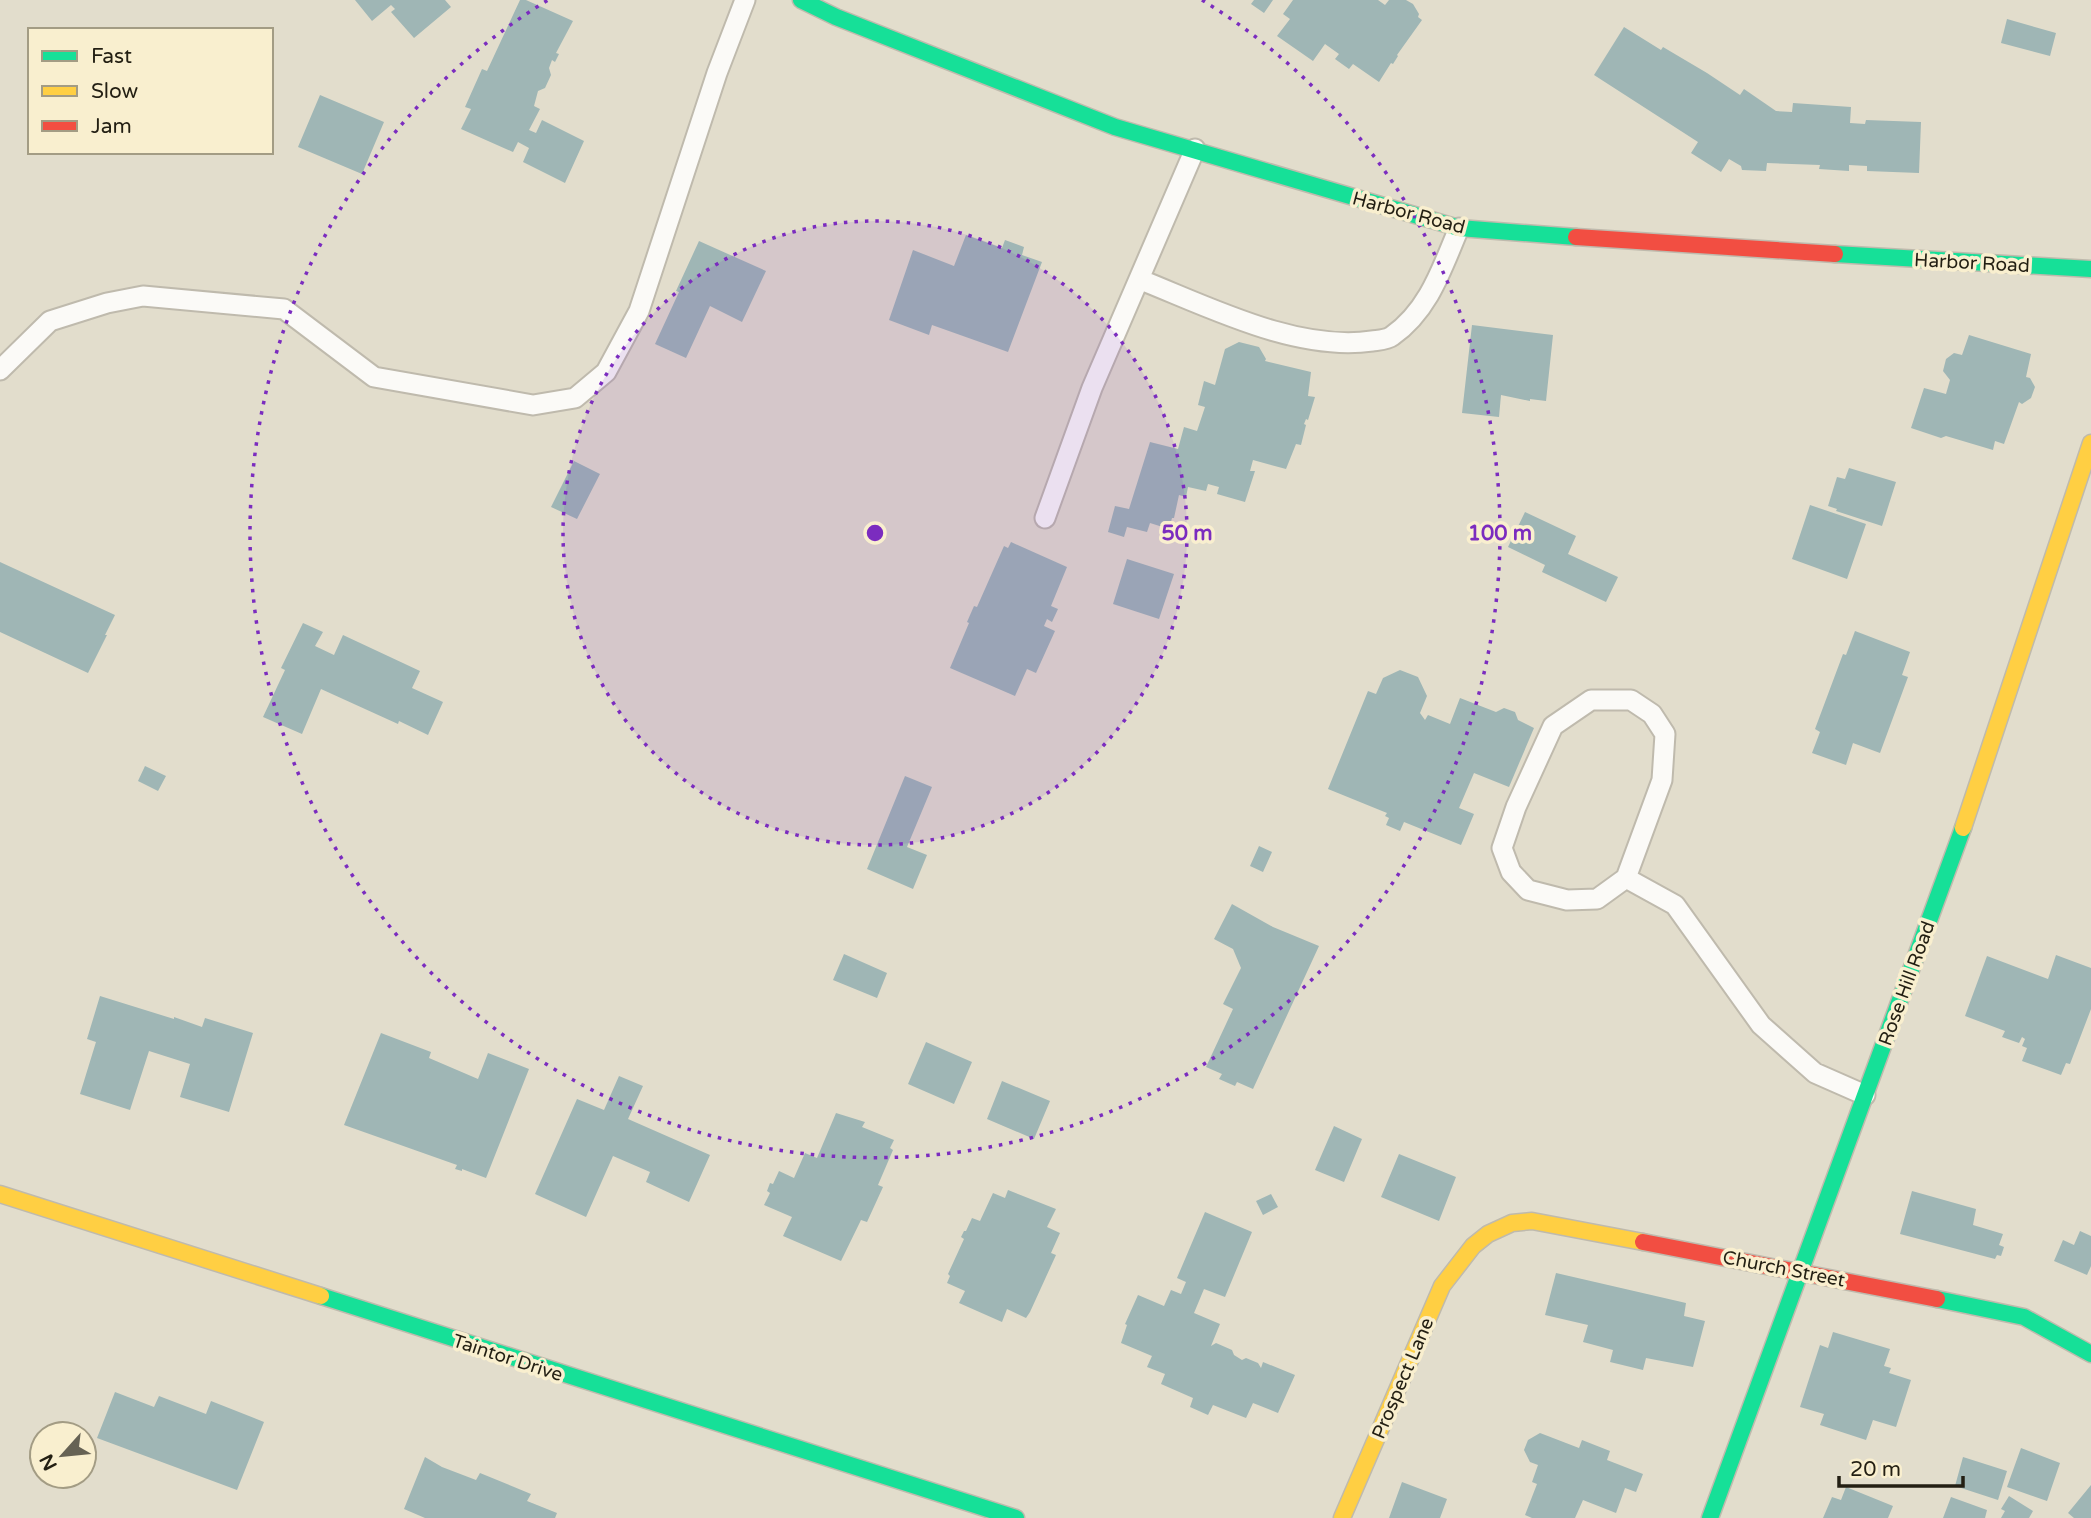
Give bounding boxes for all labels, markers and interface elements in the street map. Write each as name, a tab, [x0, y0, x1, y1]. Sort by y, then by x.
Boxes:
legend	[28, 28, 273, 154]
text: Fast	[91, 44, 132, 69]
text: Slow	[91, 79, 139, 104]
text: Jam	[91, 114, 132, 139]
street label: Harbor Road	[1350, 187, 1468, 239]
street label: Harbor Road	[1914, 249, 2030, 277]
centre of rings	[863, 521, 887, 545]
text: 50 m	[1161, 521, 1213, 546]
text: 100 m	[1468, 521, 1532, 546]
street label: Rose Hill Road	[1874, 918, 1940, 1049]
street label: Church Street	[1721, 1246, 1847, 1292]
street label: Prospect Lane	[1368, 1315, 1438, 1442]
street label: Taintor Drive	[450, 1330, 566, 1386]
north arrow	[28, 1420, 98, 1490]
scale bar	[1839, 1444, 1963, 1488]
text: N	[35, 1450, 62, 1474]
text: 20 m	[1850, 1457, 1901, 1482]

